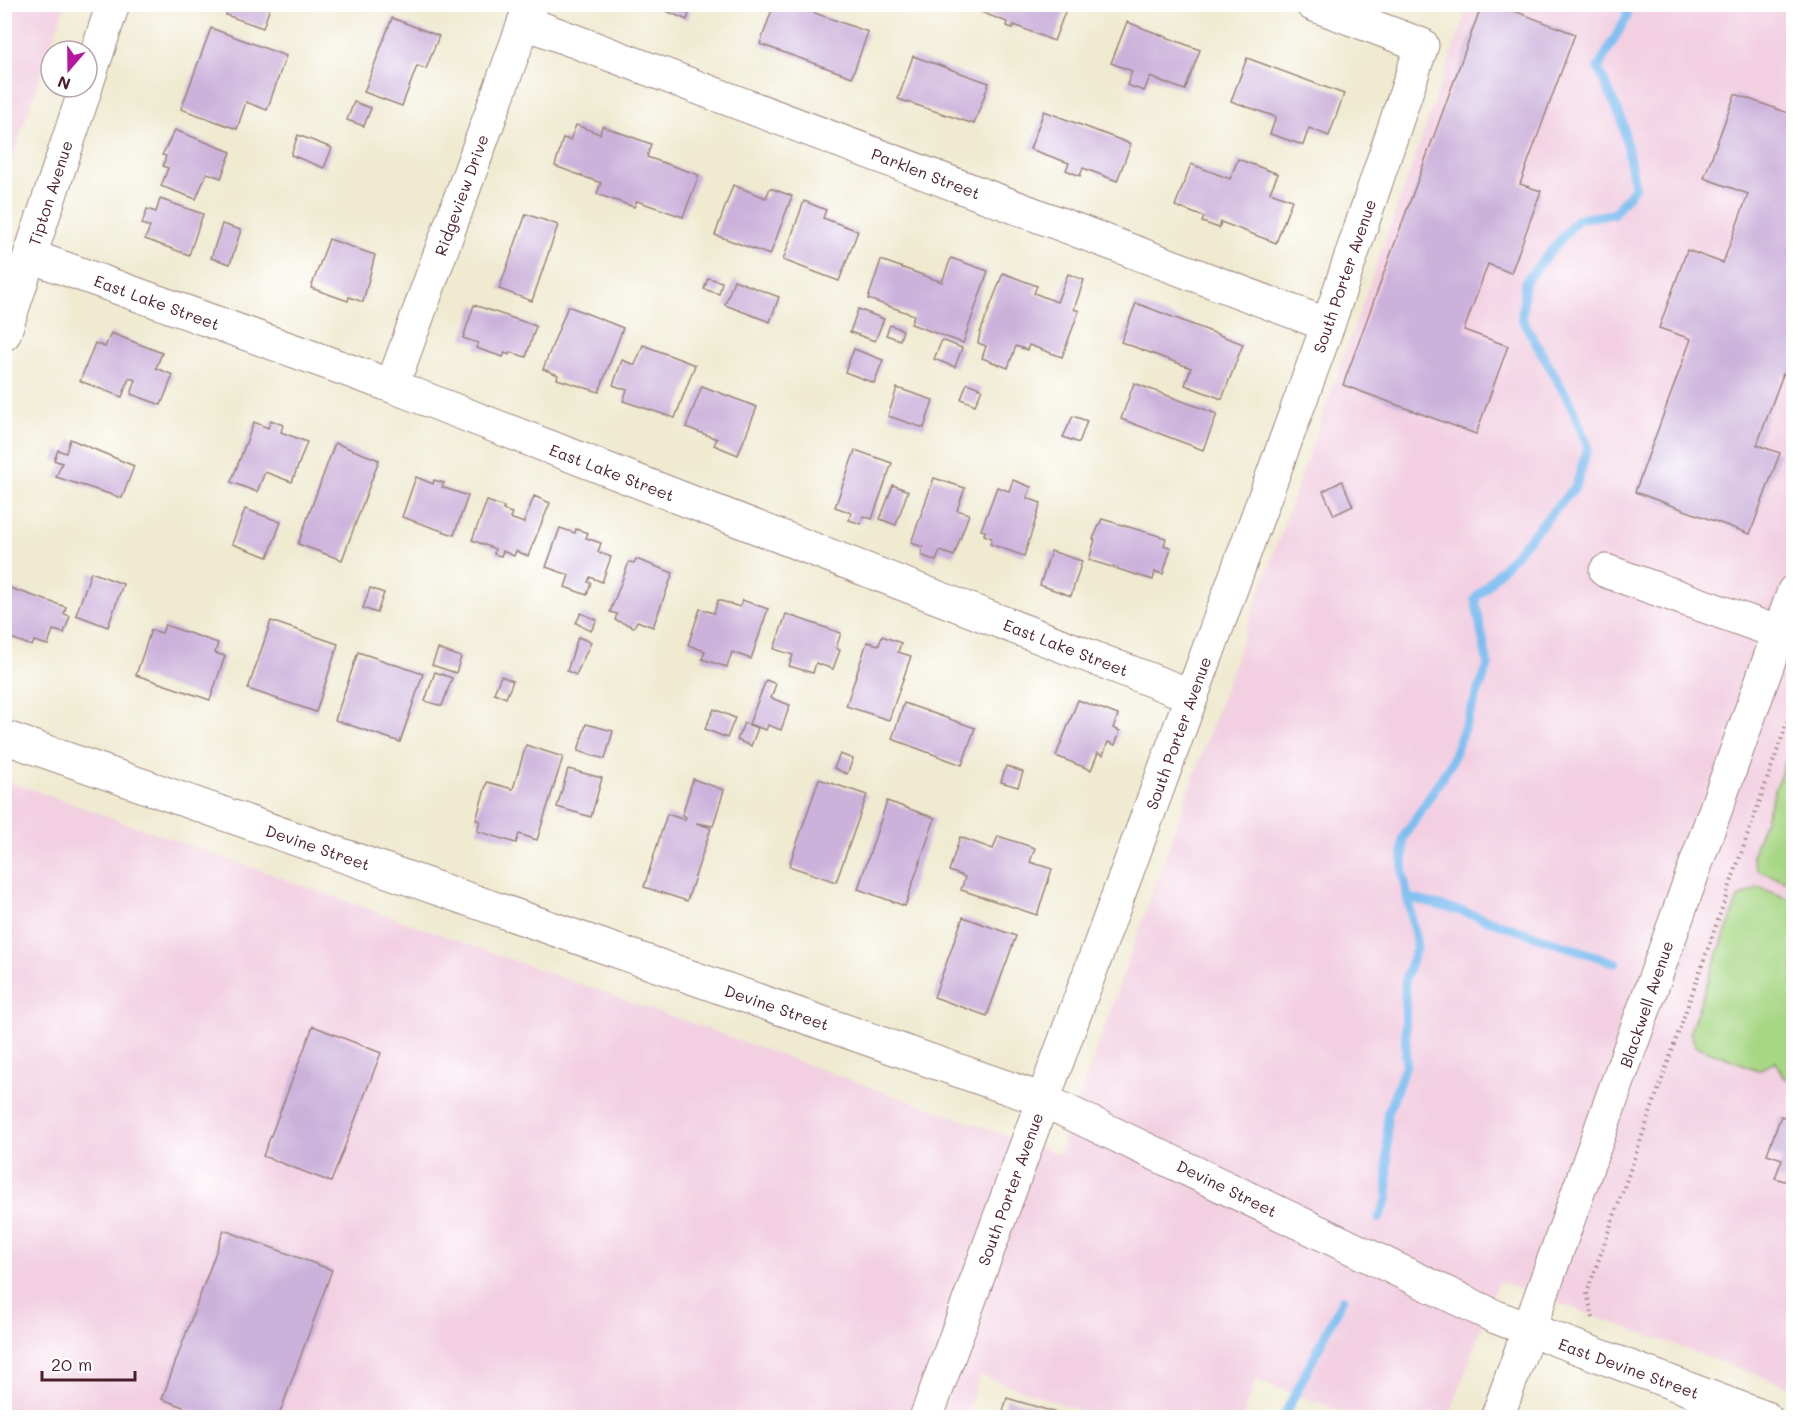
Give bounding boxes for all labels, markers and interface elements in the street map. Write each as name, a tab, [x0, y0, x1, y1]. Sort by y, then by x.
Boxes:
north arrow	[39, 39, 99, 99]
text: N	[54, 72, 73, 96]
street label: Ridgeview Drive	[429, 131, 493, 259]
street label: Tipton Avenue	[23, 138, 77, 248]
street label: Parklen Street	[869, 143, 983, 203]
street label: South Porter Avenue	[1308, 196, 1380, 356]
street label: East Lake Street	[91, 270, 223, 334]
street label: East Lake Street	[547, 439, 677, 505]
street label: East Lake Street	[1001, 614, 1131, 680]
street label: South Porter Avenue	[1141, 654, 1215, 812]
street label: Devine Street	[263, 819, 373, 875]
street label: Blackwell Avenue	[1614, 938, 1678, 1070]
street label: Devine Street	[722, 979, 832, 1035]
street label: South Porter Avenue	[973, 1110, 1047, 1268]
street label: Devine Street	[1173, 1155, 1281, 1221]
street label: East Devine Street	[1556, 1333, 1702, 1403]
scale bar	[42, 1344, 135, 1382]
text: 20 m	[51, 1352, 92, 1376]

